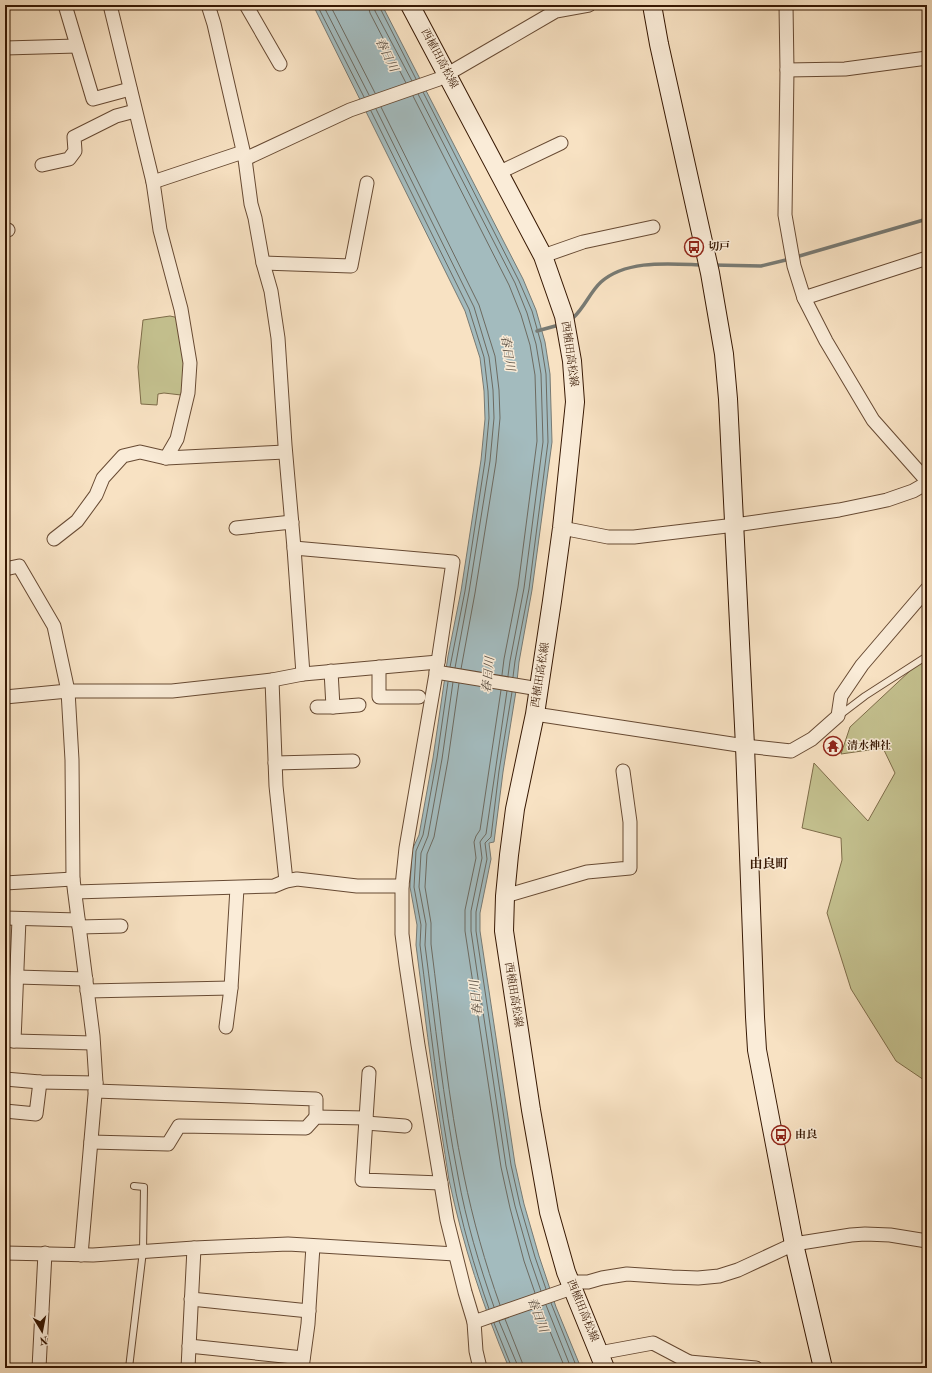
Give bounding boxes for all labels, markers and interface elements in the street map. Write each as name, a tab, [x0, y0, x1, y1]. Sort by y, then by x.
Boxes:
street label: 西植田高松線	[419, 26, 461, 91]
water label: 春日川	[373, 35, 402, 76]
bus stop icon: 切戸	[683, 236, 705, 258]
place label: 切戸	[708, 240, 730, 253]
street label: 西植田高松線	[559, 320, 581, 387]
water label: 春日川	[498, 334, 518, 374]
street label: 西植田高松線	[528, 641, 552, 708]
water label: 春日川	[479, 654, 497, 694]
temple icon: 清水神社	[822, 735, 844, 757]
place label: 清水神社	[847, 739, 891, 752]
district label: 由良町	[749, 856, 789, 871]
street label: 西植田高松線	[502, 961, 526, 1028]
water label: 春日川	[467, 977, 485, 1017]
bus stop icon: 由良	[770, 1124, 792, 1146]
place label: 由良	[795, 1128, 818, 1141]
street label: 西植田高松線	[565, 1278, 601, 1344]
water label: 春日川	[525, 1295, 552, 1336]
north arrow	[22, 1311, 62, 1351]
text: N	[38, 1333, 49, 1346]

